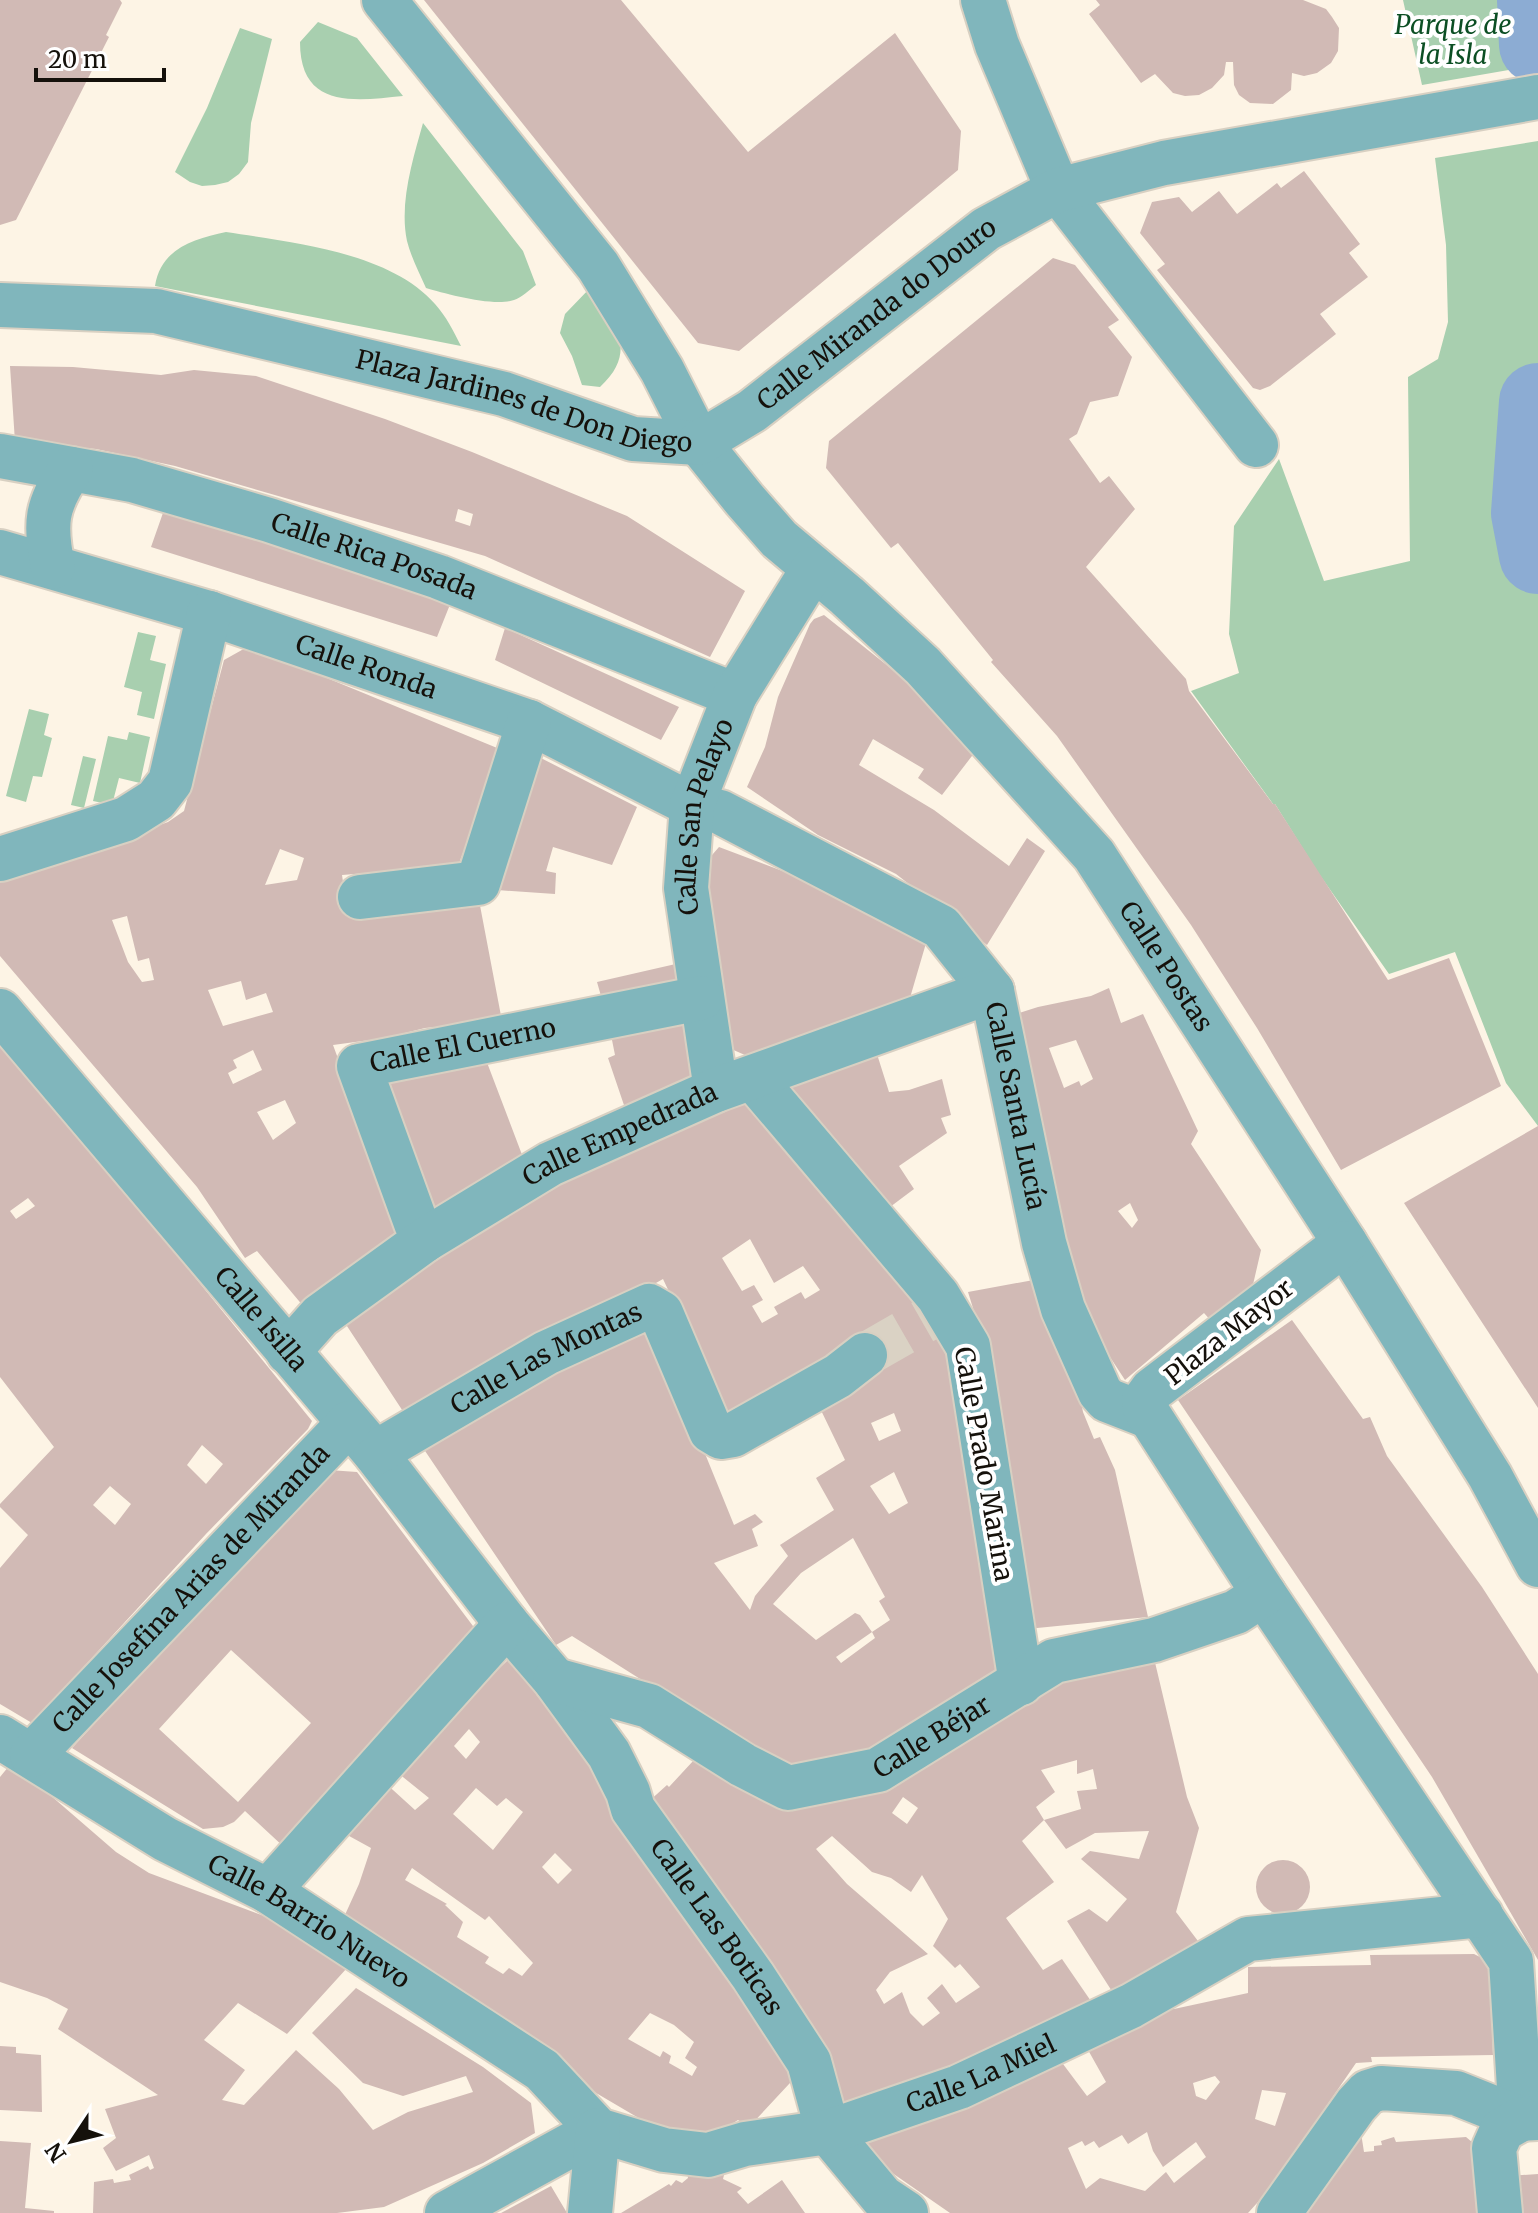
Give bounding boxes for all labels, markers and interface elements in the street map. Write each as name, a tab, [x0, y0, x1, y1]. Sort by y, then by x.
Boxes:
park label: Parque de la Isla	[1395, 8, 1511, 71]
scale bar	[36, 32, 164, 82]
text: 20 m	[48, 44, 107, 75]
street label: Calle Miranda do Douro	[750, 210, 1001, 417]
street label: Plaza Jardines de Don Diego	[353, 342, 693, 459]
street label: Calle Rica Posada	[267, 505, 482, 607]
street label: Calle Ronda	[292, 627, 442, 706]
street label: Calle San Pelayo	[669, 714, 740, 917]
street label: Calle Postas	[1112, 895, 1221, 1037]
street label: Calle Santa Lucía	[979, 999, 1054, 1213]
street label: Calle El Cuerno	[367, 1010, 558, 1079]
street label: Calle Empedrada	[516, 1075, 722, 1193]
street label: Calle Isilla	[208, 1259, 316, 1378]
street label: Plaza Mayor	[1158, 1271, 1300, 1392]
street label: Calle Las Montas	[444, 1294, 647, 1421]
street label: Calle Prado Marina	[948, 1344, 1021, 1584]
street label: Calle Josefina Arias de Miranda	[45, 1437, 336, 1740]
street label: Calle Béjar	[867, 1687, 997, 1785]
street label: Calle Las Boticas	[644, 1832, 791, 2021]
street label: Calle Barrio Nuevo	[203, 1846, 417, 1995]
street label: Calle La Miel	[902, 2027, 1061, 2120]
north arrow	[32, 2101, 112, 2181]
text: N	[39, 2137, 72, 2168]

